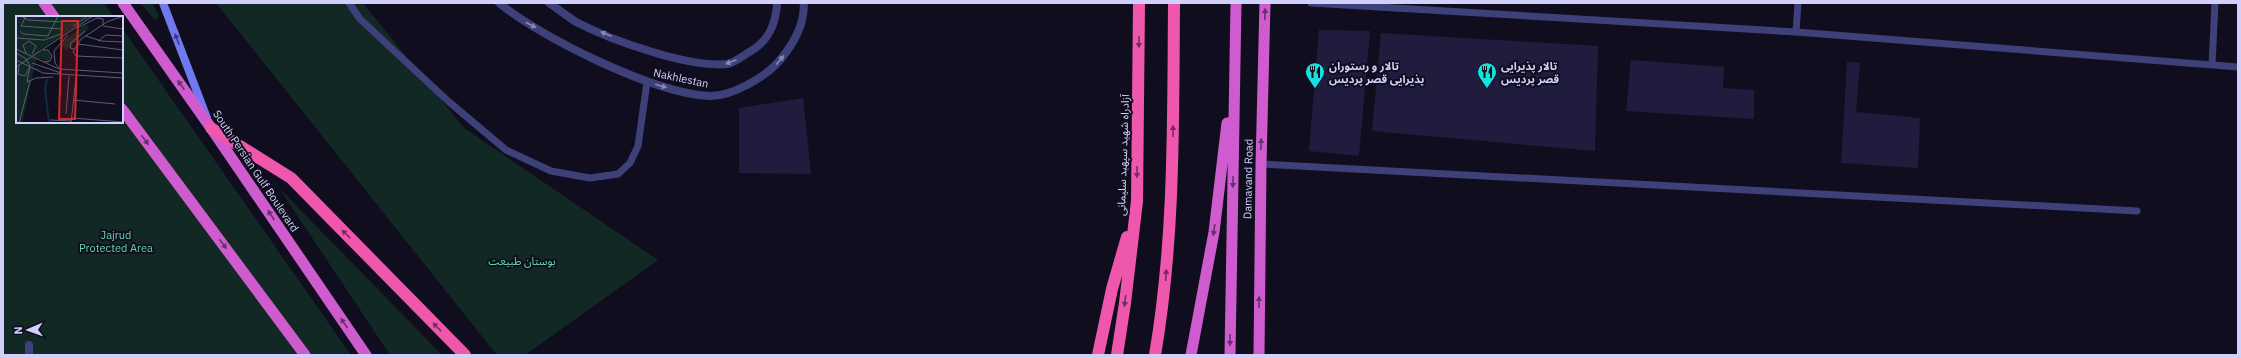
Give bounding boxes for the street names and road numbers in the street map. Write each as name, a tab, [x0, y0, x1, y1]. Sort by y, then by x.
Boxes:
street label: Nakhlestan	[652, 65, 710, 91]
street label: آزادراه شهید سپهبد سلیمانی	[1114, 93, 1133, 216]
street label: South Persian Gulf Boulevard	[210, 107, 302, 235]
street label: Damavand Road	[1240, 139, 1256, 219]

